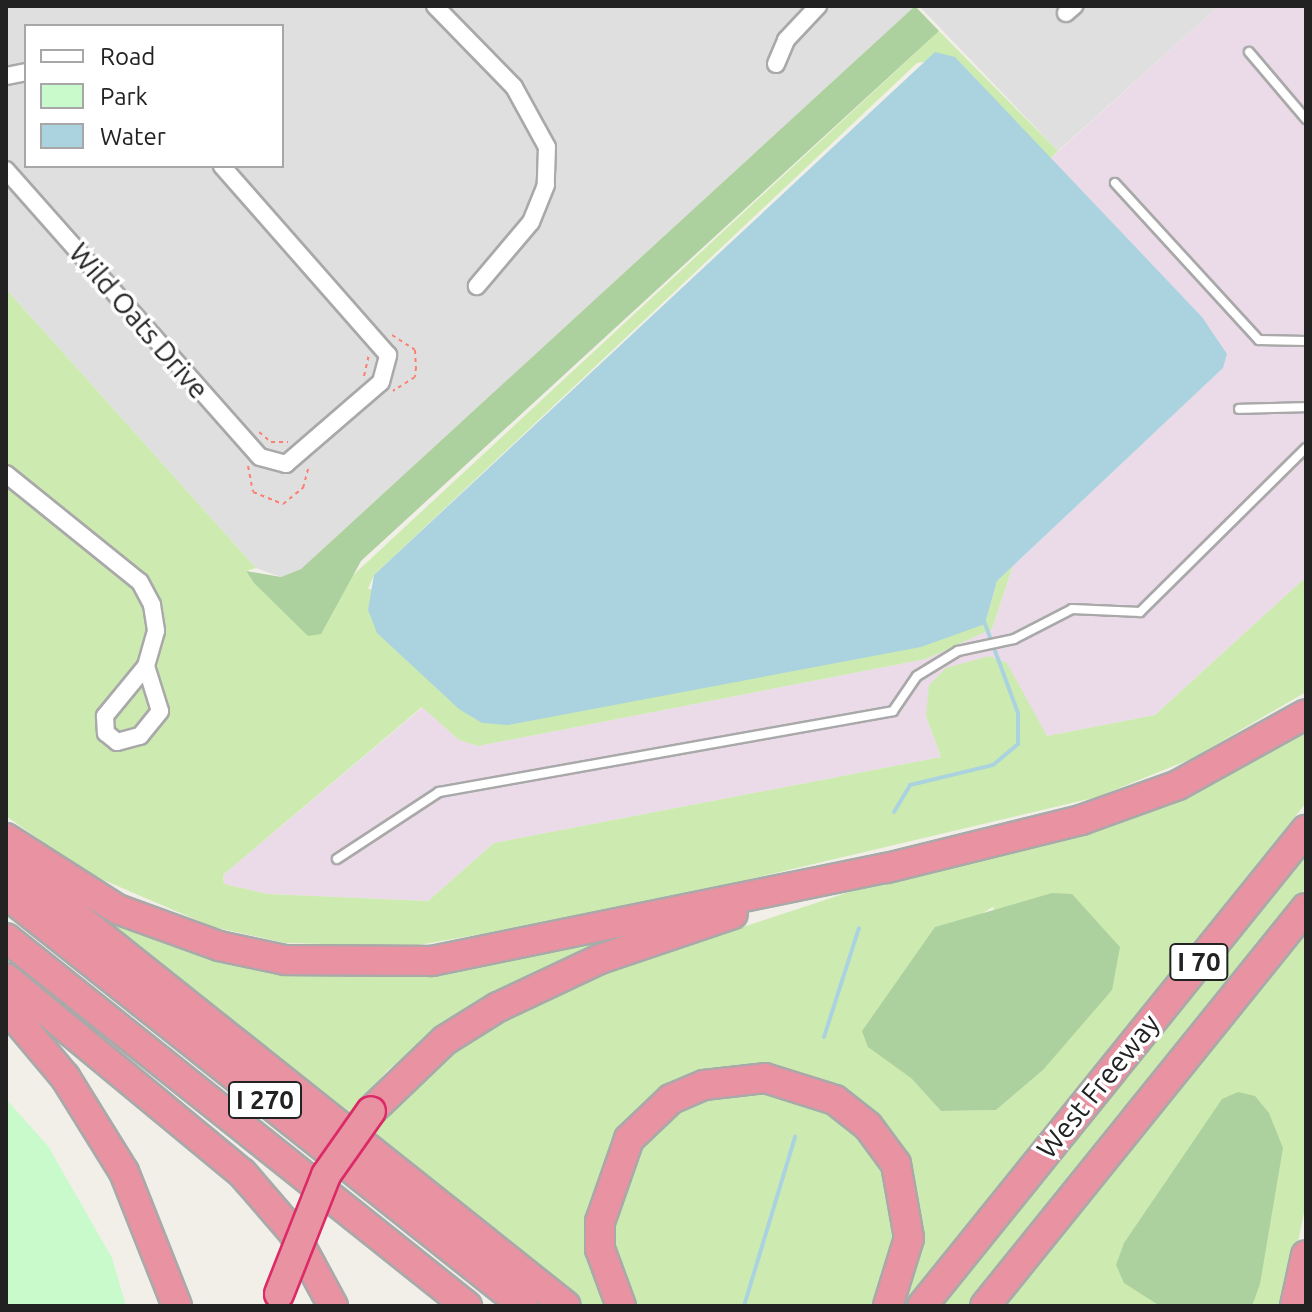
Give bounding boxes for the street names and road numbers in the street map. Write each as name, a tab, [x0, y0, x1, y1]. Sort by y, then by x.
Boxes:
street label: Wild Oats Drive	[62, 236, 216, 406]
road number: I 70	[1169, 940, 1229, 984]
street label: West Freeway	[1030, 1007, 1166, 1165]
road number: I 270	[227, 1078, 303, 1122]

